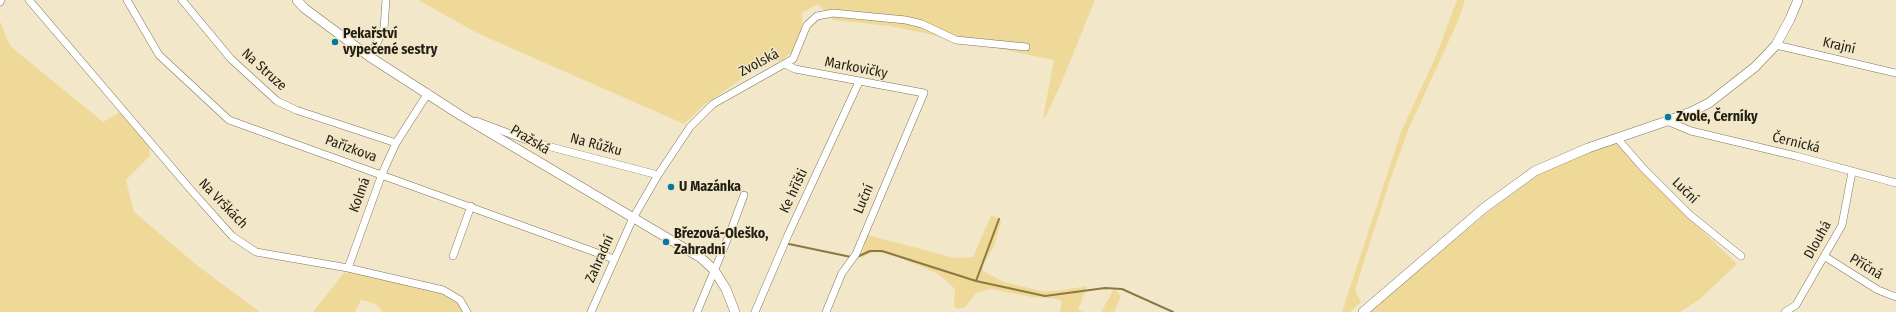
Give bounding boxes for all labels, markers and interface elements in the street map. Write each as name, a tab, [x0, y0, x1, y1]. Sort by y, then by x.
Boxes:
place label: Pekařství vypečené sestry	[343, 26, 437, 58]
street label: Krajní	[1821, 34, 1857, 58]
marker: Pekařství vypečené sestry	[330, 37, 340, 47]
street label: Na Struze	[238, 45, 290, 95]
street label: Zvolská	[736, 46, 782, 80]
street label: Markovičky	[823, 54, 889, 82]
place label: Zvole, Černíky	[1676, 109, 1758, 125]
marker: Zvole, Černíky	[1663, 112, 1673, 122]
street label: Pražská	[507, 122, 553, 158]
street label: Černická	[1770, 129, 1822, 157]
street label: Na Růžku	[568, 130, 624, 160]
street label: Pařízkova	[323, 132, 379, 166]
street label: Ke hřišti	[776, 166, 812, 216]
street label: Luční	[1668, 174, 1702, 208]
street label: Kolmá	[346, 175, 374, 215]
street label: Na Vrškách	[195, 176, 251, 232]
place label: U Mazánka	[679, 179, 741, 195]
marker: U Mazánka	[666, 182, 676, 192]
street label: Luční	[850, 182, 878, 216]
street label: Dlouhá	[1801, 218, 1835, 262]
place label: Březová-Oleško, Zahradní	[674, 226, 768, 258]
street label: Zahradní	[582, 233, 618, 285]
marker: Březová-Oleško, Zahradní	[661, 237, 671, 247]
street label: Příčná	[1846, 251, 1886, 283]

